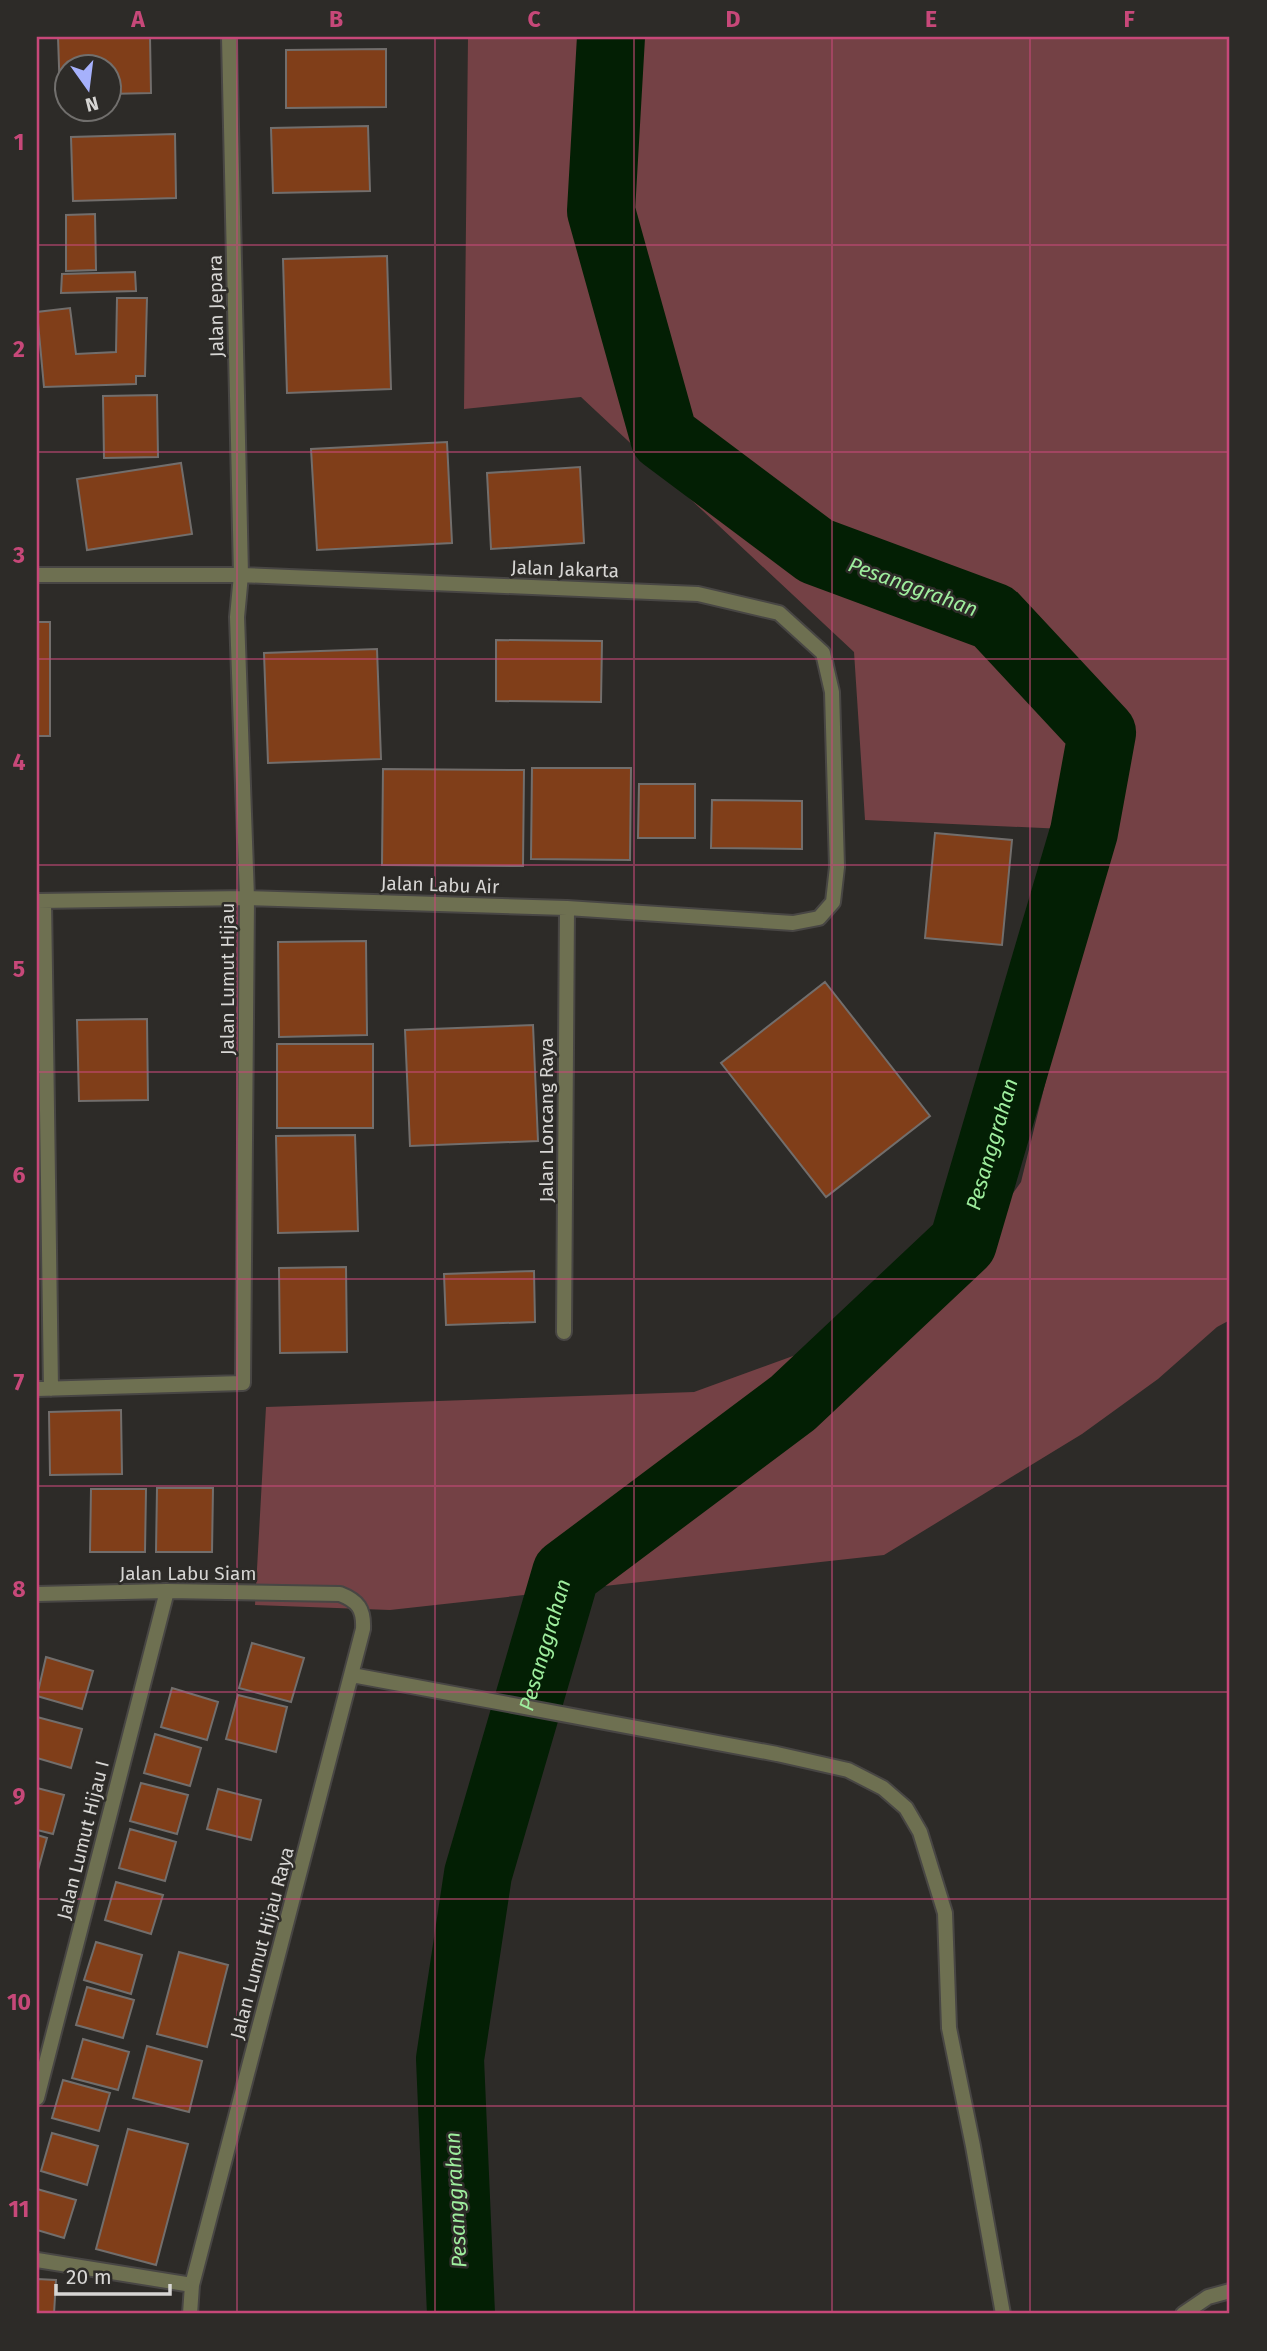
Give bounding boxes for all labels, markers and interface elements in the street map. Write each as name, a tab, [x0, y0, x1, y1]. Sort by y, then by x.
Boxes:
text: A	[130, 5, 145, 33]
text: B	[329, 5, 343, 33]
text: C	[527, 5, 541, 33]
text: D	[726, 5, 741, 33]
text: E	[925, 5, 937, 33]
text: F	[1123, 5, 1135, 33]
north arrow	[52, 52, 122, 122]
text: N	[83, 91, 101, 117]
text: 1	[14, 128, 24, 156]
street label: Jalan Jepara	[204, 255, 228, 357]
text: 2	[13, 335, 25, 363]
text: 3	[12, 541, 25, 569]
water label: Pesanggrahan	[845, 552, 981, 622]
street label: Jalan Jakarta	[511, 556, 619, 582]
text: 4	[13, 748, 26, 776]
street label: Jalan Labu Air	[380, 871, 500, 899]
street label: Jalan Lumut Hijau	[216, 903, 239, 1055]
text: 5	[13, 955, 25, 983]
street label: Jalan Loncang Raya	[535, 1037, 558, 1203]
water label: Pesanggrahan	[960, 1075, 1024, 1213]
text: 6	[13, 1161, 26, 1189]
text: 7	[14, 1368, 25, 1396]
street label: Jalan Labu Siam	[119, 1562, 257, 1585]
text: 8	[12, 1575, 26, 1603]
water label: Pesanggrahan	[513, 1576, 577, 1714]
street label: Jalan Lumut Hijau I	[52, 1758, 114, 1922]
text: 9	[13, 1782, 26, 1810]
street label: Jalan Lumut Hijau Raya	[225, 1844, 299, 2042]
text: 10	[7, 1988, 31, 2016]
water label: Pesanggrahan	[439, 2131, 473, 2269]
text: 11	[9, 2195, 29, 2223]
scale bar	[56, 2253, 170, 2297]
text: 20 m	[66, 2264, 112, 2290]

